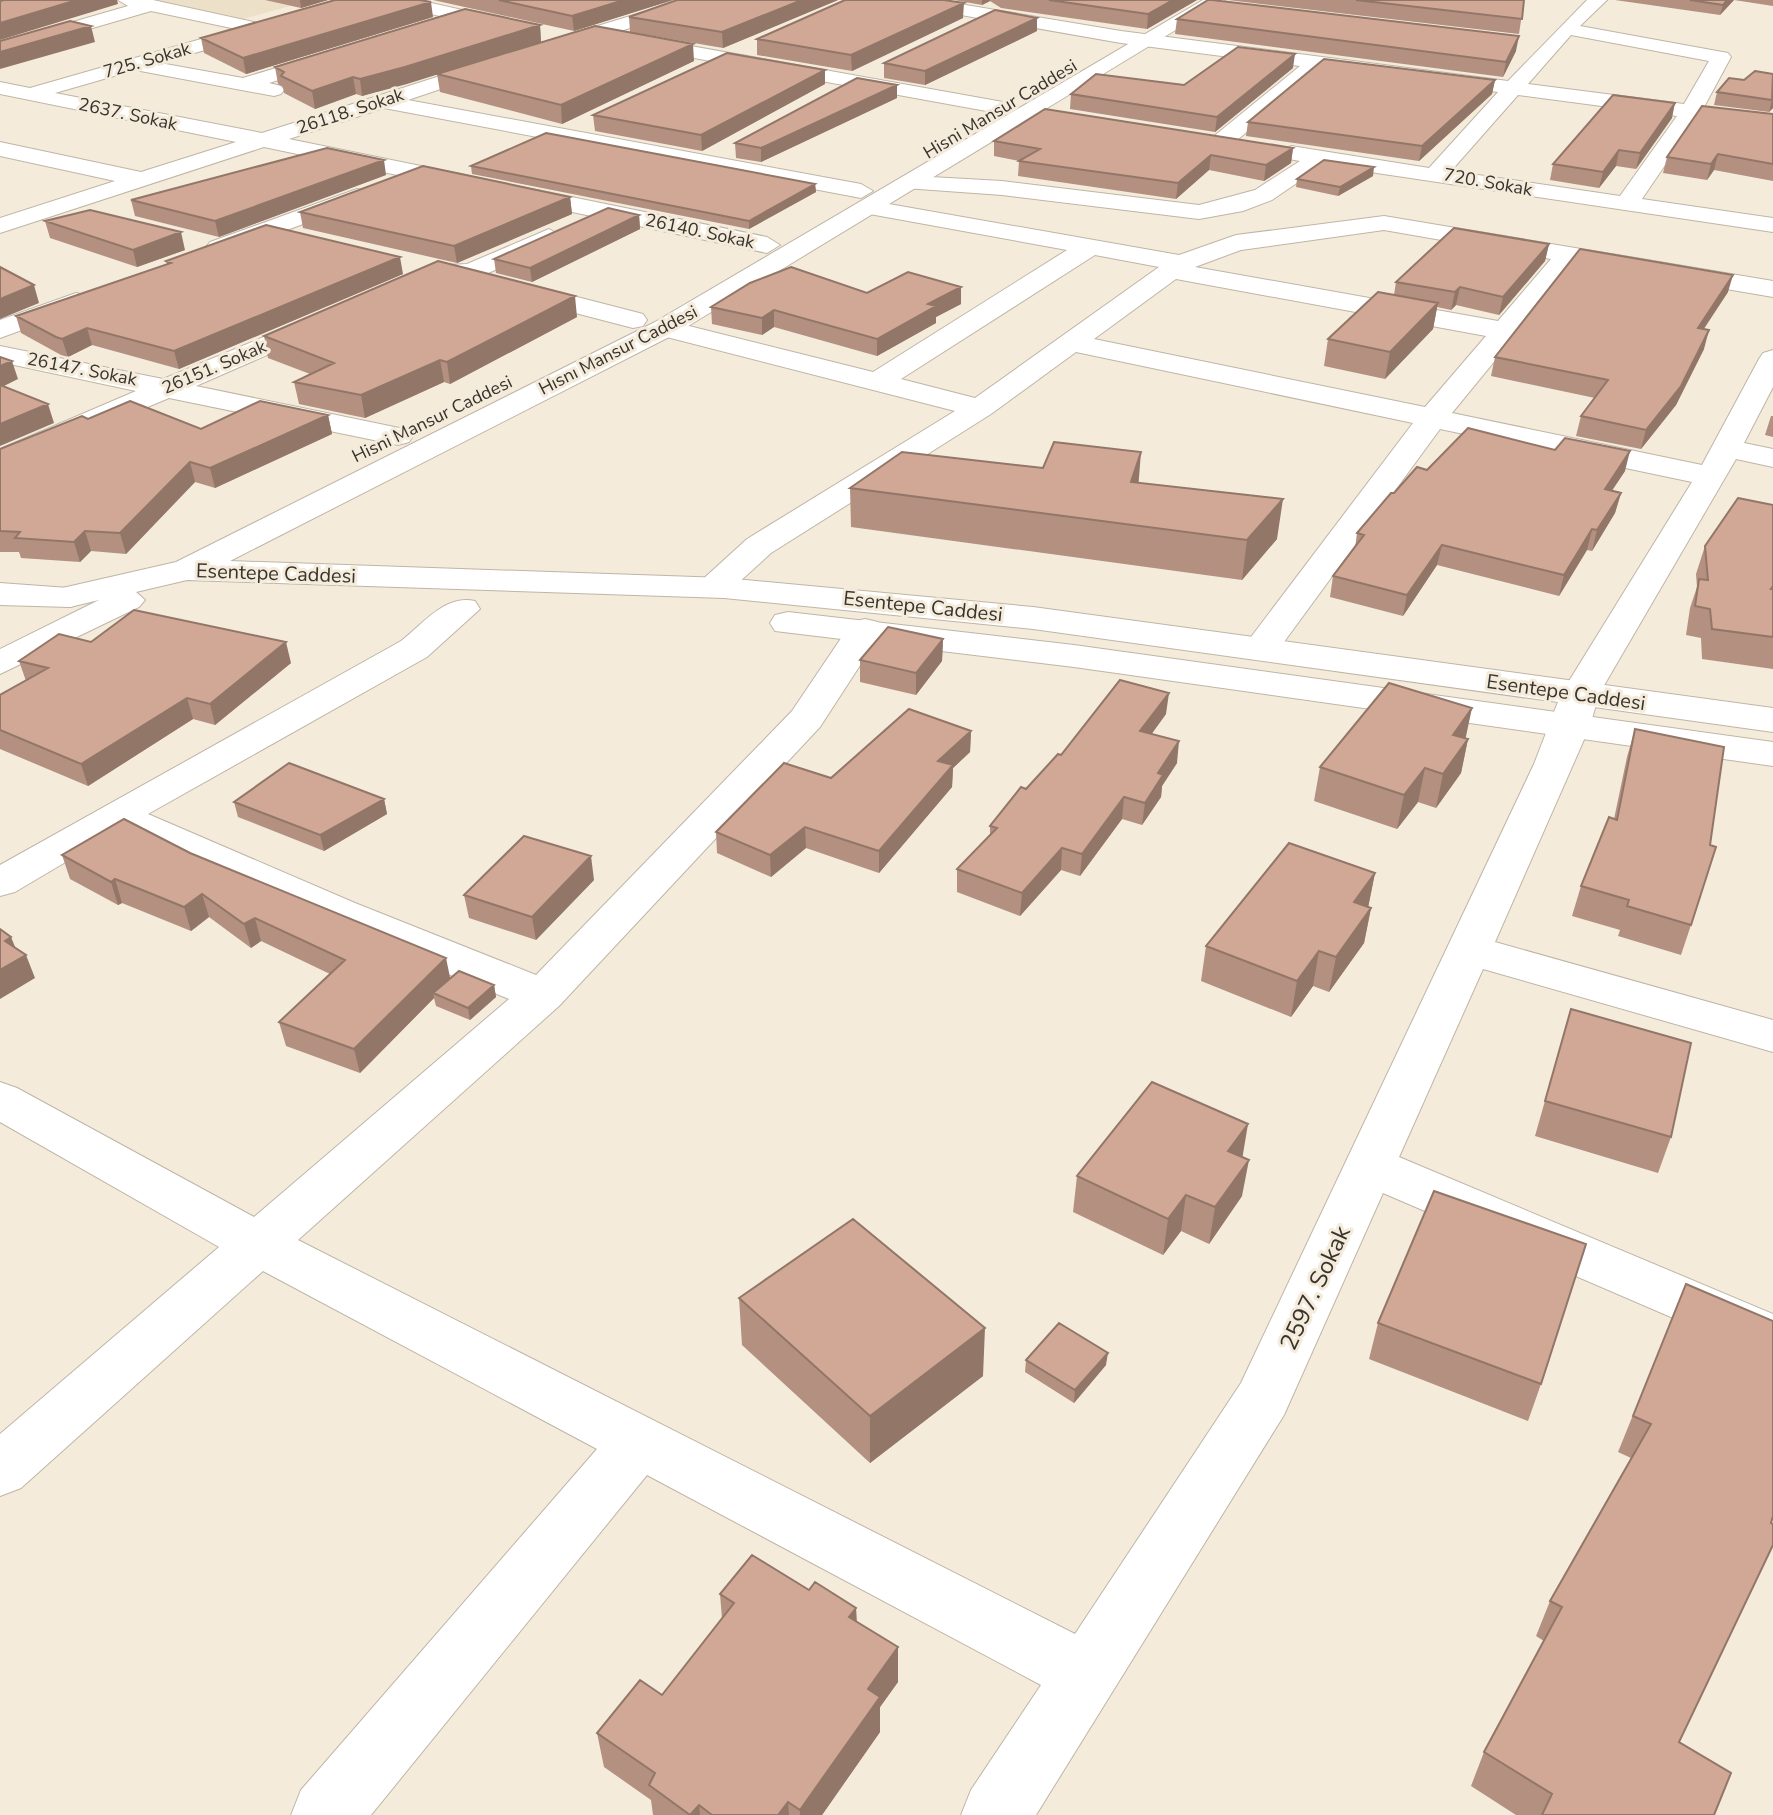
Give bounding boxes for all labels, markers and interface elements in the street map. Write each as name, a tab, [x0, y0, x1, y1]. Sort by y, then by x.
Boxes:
street label: 725. Sokak	[101, 36, 194, 84]
street label: Hisni Mansur Caddesi	[919, 54, 1081, 164]
street label: 26118. Sokak	[293, 82, 408, 140]
street label: 2637. Sokak	[76, 92, 181, 136]
street label: 720. Sokak	[1442, 162, 1535, 202]
street label: 26140. Sokak	[643, 208, 758, 255]
street label: Hısnı Mansur Caddesi	[534, 300, 702, 400]
street label: 26151. Sokak	[158, 334, 271, 400]
street label: 26147. Sokak	[25, 347, 140, 392]
street label: Hisni Mansur Caddesi	[348, 370, 516, 468]
street label: Esentepe Caddesi	[196, 557, 356, 590]
street label: Esentepe Caddesi	[842, 585, 1004, 628]
street label: Esentepe Caddesi	[1485, 668, 1647, 717]
street label: 2597. Sokak	[1272, 1220, 1358, 1355]

